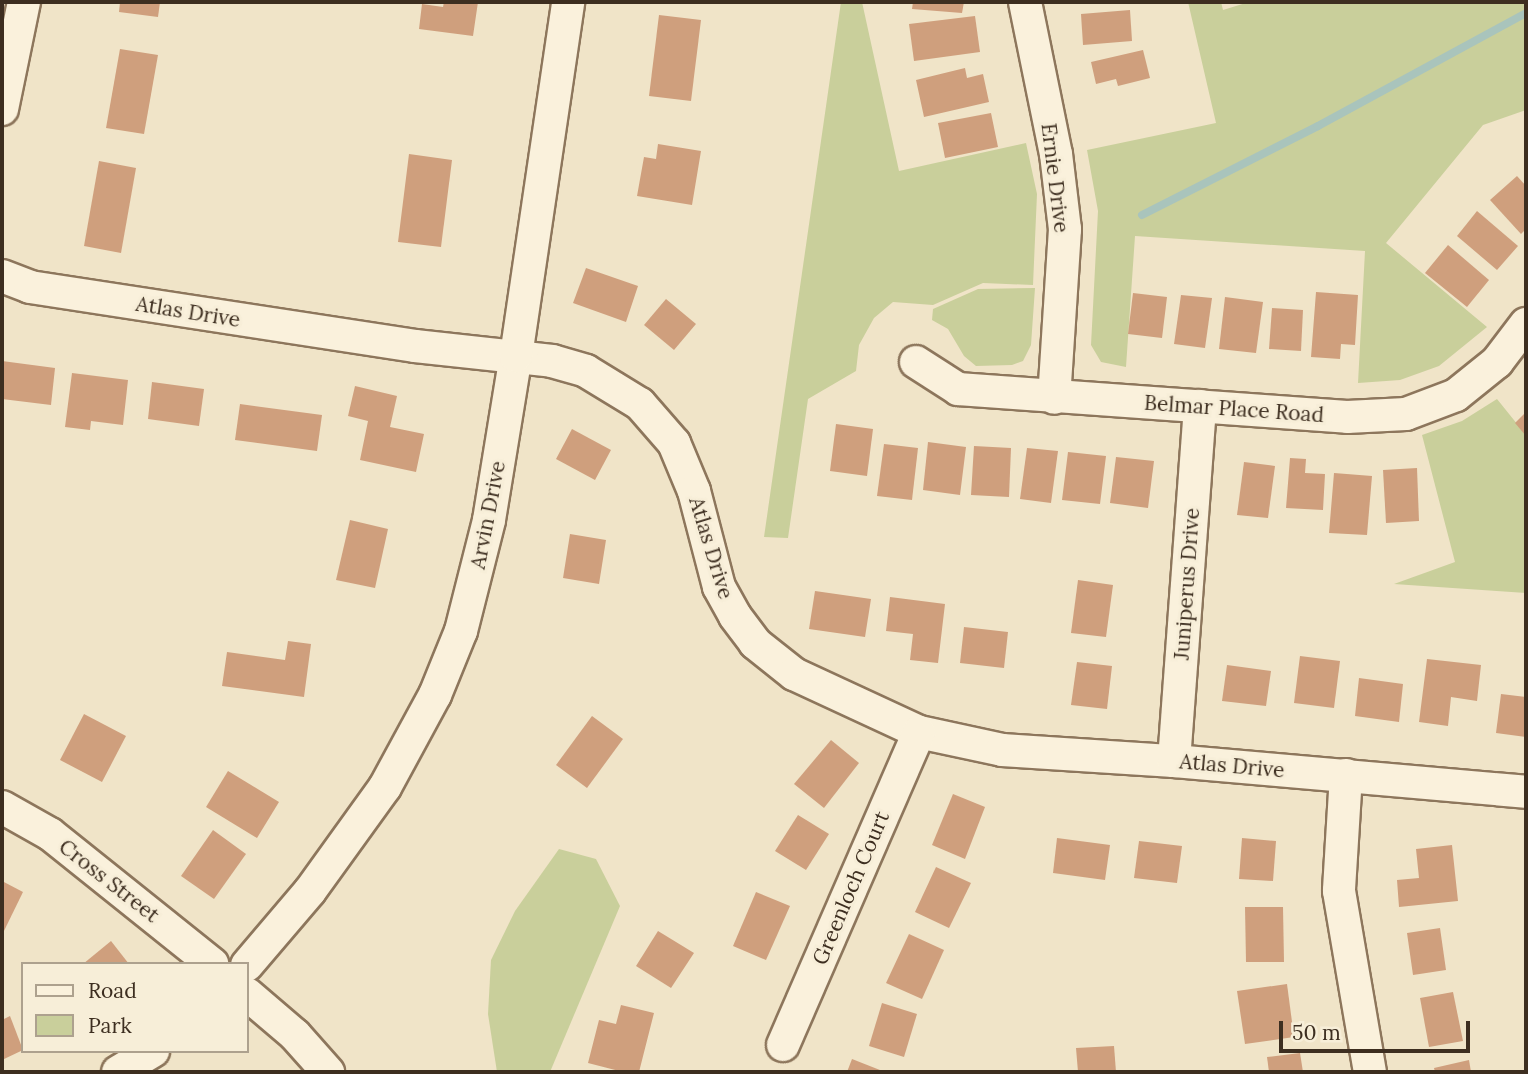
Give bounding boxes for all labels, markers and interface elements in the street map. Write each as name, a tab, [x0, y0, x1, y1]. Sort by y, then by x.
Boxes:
street label: Ernie Drive	[1036, 122, 1074, 234]
street label: Atlas Drive	[134, 291, 242, 333]
street label: Belmar Place Road	[1143, 390, 1325, 428]
street label: Arvin Drive	[465, 459, 511, 571]
street label: Atlas Drive	[684, 494, 738, 602]
street label: Juniperus Drive	[1169, 507, 1205, 661]
street label: Atlas Drive	[1178, 749, 1286, 783]
street label: Greenloch Court	[807, 807, 895, 969]
street label: Cross Street	[54, 834, 164, 928]
legend	[21, 962, 248, 1053]
text: Road	[88, 977, 137, 1004]
scale bar	[1283, 1007, 1474, 1052]
text: Park	[88, 1012, 132, 1039]
text: 50 m	[1292, 1019, 1341, 1046]

